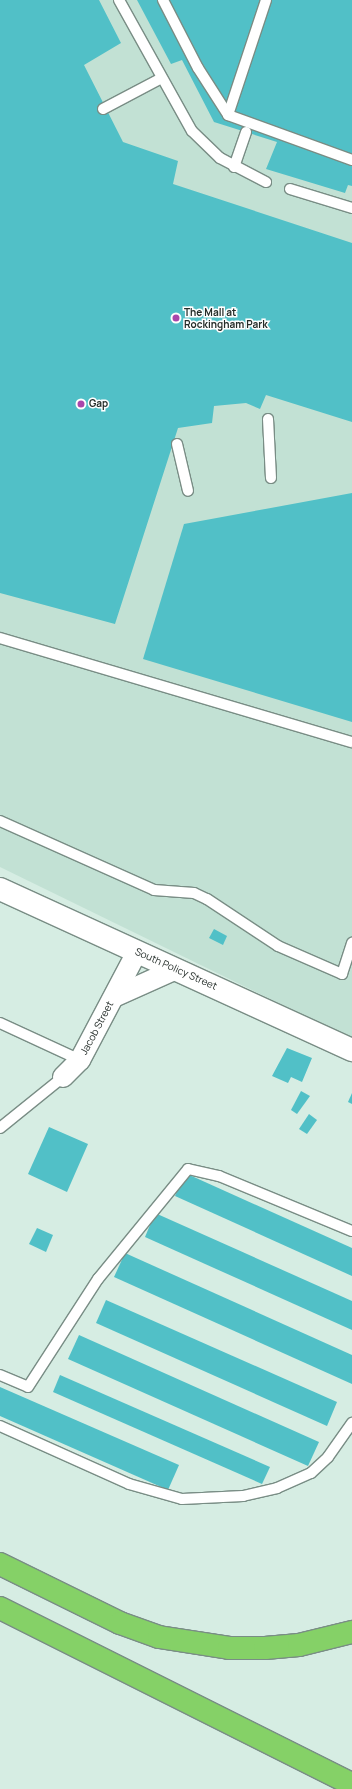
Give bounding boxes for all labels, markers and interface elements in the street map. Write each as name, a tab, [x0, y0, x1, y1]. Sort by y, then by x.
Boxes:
place label: The Mall at Rockingham Park	[184, 306, 268, 330]
marker: The Mall at Rockingham Park	[171, 313, 181, 323]
place label: Gap	[89, 398, 108, 410]
marker: Gap	[76, 399, 86, 409]
street label: South Policy Street	[133, 946, 219, 992]
street label: Jacob Street	[78, 999, 116, 1057]

